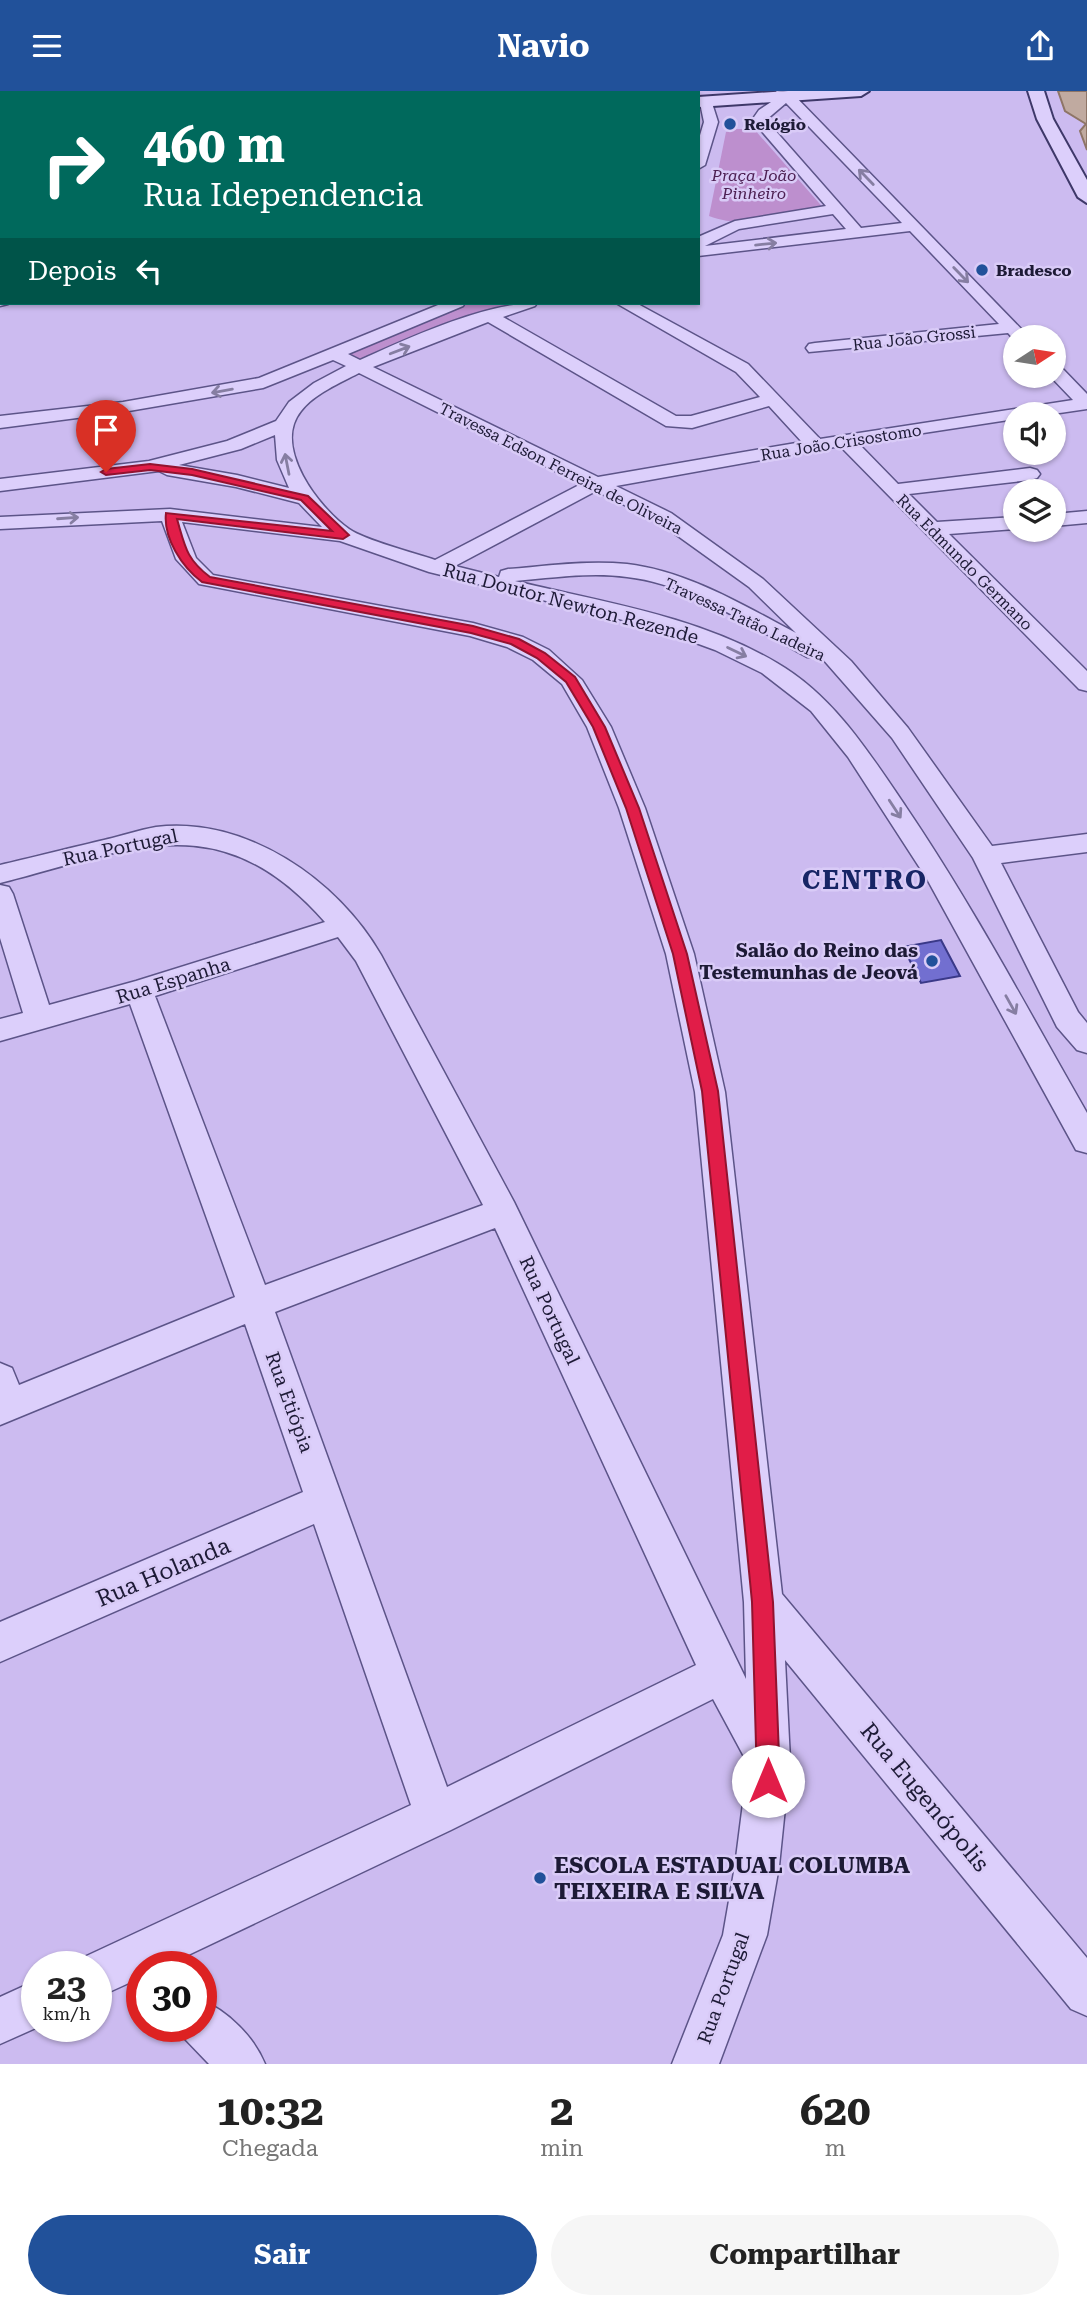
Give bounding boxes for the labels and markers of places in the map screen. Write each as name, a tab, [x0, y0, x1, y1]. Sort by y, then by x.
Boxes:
place label: Relógio	[744, 115, 806, 134]
marker: Relógio	[722, 116, 738, 132]
place label: Bradesco	[996, 261, 1072, 280]
marker: Bradesco	[974, 262, 990, 278]
pin	[76, 400, 136, 472]
place label: Salão do Reino das Testemunhas de Jeová	[699, 939, 918, 984]
marker: Salão do Reino das Testemunhas de Jeová	[924, 953, 940, 969]
place label: ESCOLA ESTADUAL COLUMBA TEIXEIRA E SILVA	[554, 1852, 911, 1905]
marker: ESCOLA ESTADUAL COLUMBA TEIXEIRA E SILVA	[532, 1870, 548, 1886]

